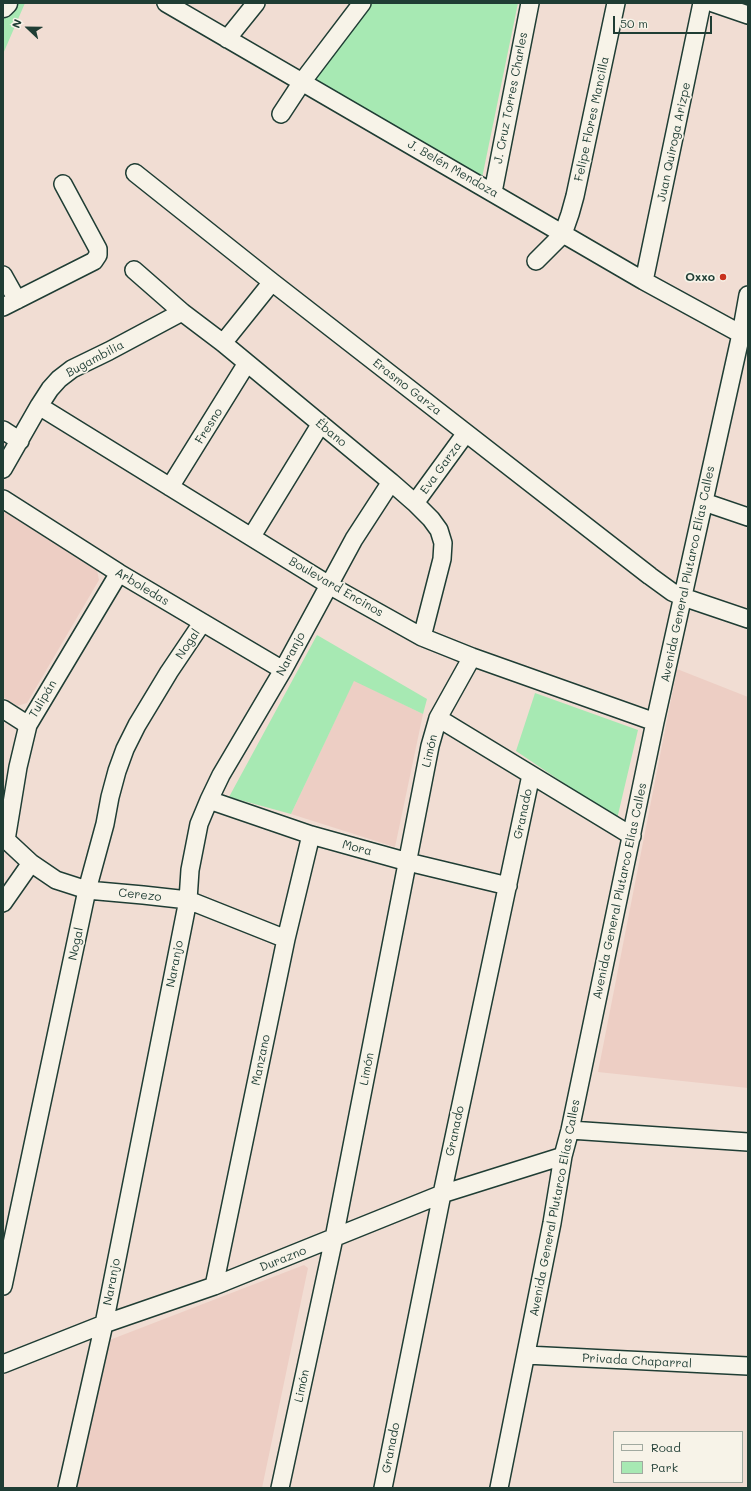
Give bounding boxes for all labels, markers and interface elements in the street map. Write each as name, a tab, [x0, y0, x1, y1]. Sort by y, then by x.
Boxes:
north arrow	[8, 8, 48, 48]
scale bar	[615, 8, 714, 34]
text: 50 m	[620, 15, 648, 31]
text: N	[8, 17, 25, 30]
street label: J. Cruz Torres Charles	[491, 31, 531, 165]
street label: Felipe Flores Mancilla	[572, 55, 612, 183]
street label: Juan Quiroga Arizpe	[654, 81, 694, 203]
street label: J. Belén Mendoza	[405, 137, 501, 201]
place label: Oxxo	[685, 270, 715, 284]
marker: Oxxo	[718, 272, 728, 282]
street label: Bugambilia	[64, 338, 126, 380]
street label: Erasmo Garza	[370, 356, 444, 418]
street label: Fresno	[192, 405, 226, 447]
street label: Ébano	[313, 416, 349, 450]
street label: Eva Garza	[417, 439, 465, 497]
street label: Avenida General Plutarco Elías Calles	[658, 465, 718, 683]
street label: Boulevard Encinos	[286, 554, 386, 620]
street label: Arboledas	[112, 565, 172, 609]
street label: Nogal	[173, 626, 203, 662]
street label: Naranjo	[273, 630, 309, 678]
street label: Tulipán	[26, 678, 60, 720]
street label: Limón	[419, 733, 441, 769]
street label: Avenida General Plutarco Elías Calles	[590, 782, 650, 1000]
street label: Granado	[511, 787, 535, 841]
street label: Mora	[341, 837, 373, 859]
street label: Cerezo	[118, 886, 162, 904]
street label: Nogal	[65, 926, 87, 962]
street label: Naranjo	[163, 939, 187, 989]
street label: Manzano	[249, 1033, 273, 1087]
street label: Limón	[357, 1051, 377, 1087]
street label: Avenida General Plutarco Elías Calles	[527, 1098, 583, 1318]
street label: Granado	[443, 1104, 467, 1158]
street label: Durazno	[258, 1243, 308, 1275]
street label: Naranjo	[100, 1257, 124, 1307]
street label: Privada Chaparral	[582, 1351, 692, 1371]
street label: Limón	[291, 1368, 313, 1404]
street label: Granado	[379, 1421, 403, 1475]
legend	[613, 1431, 743, 1483]
text: Road	[651, 1439, 681, 1455]
text: Park	[651, 1459, 678, 1475]

